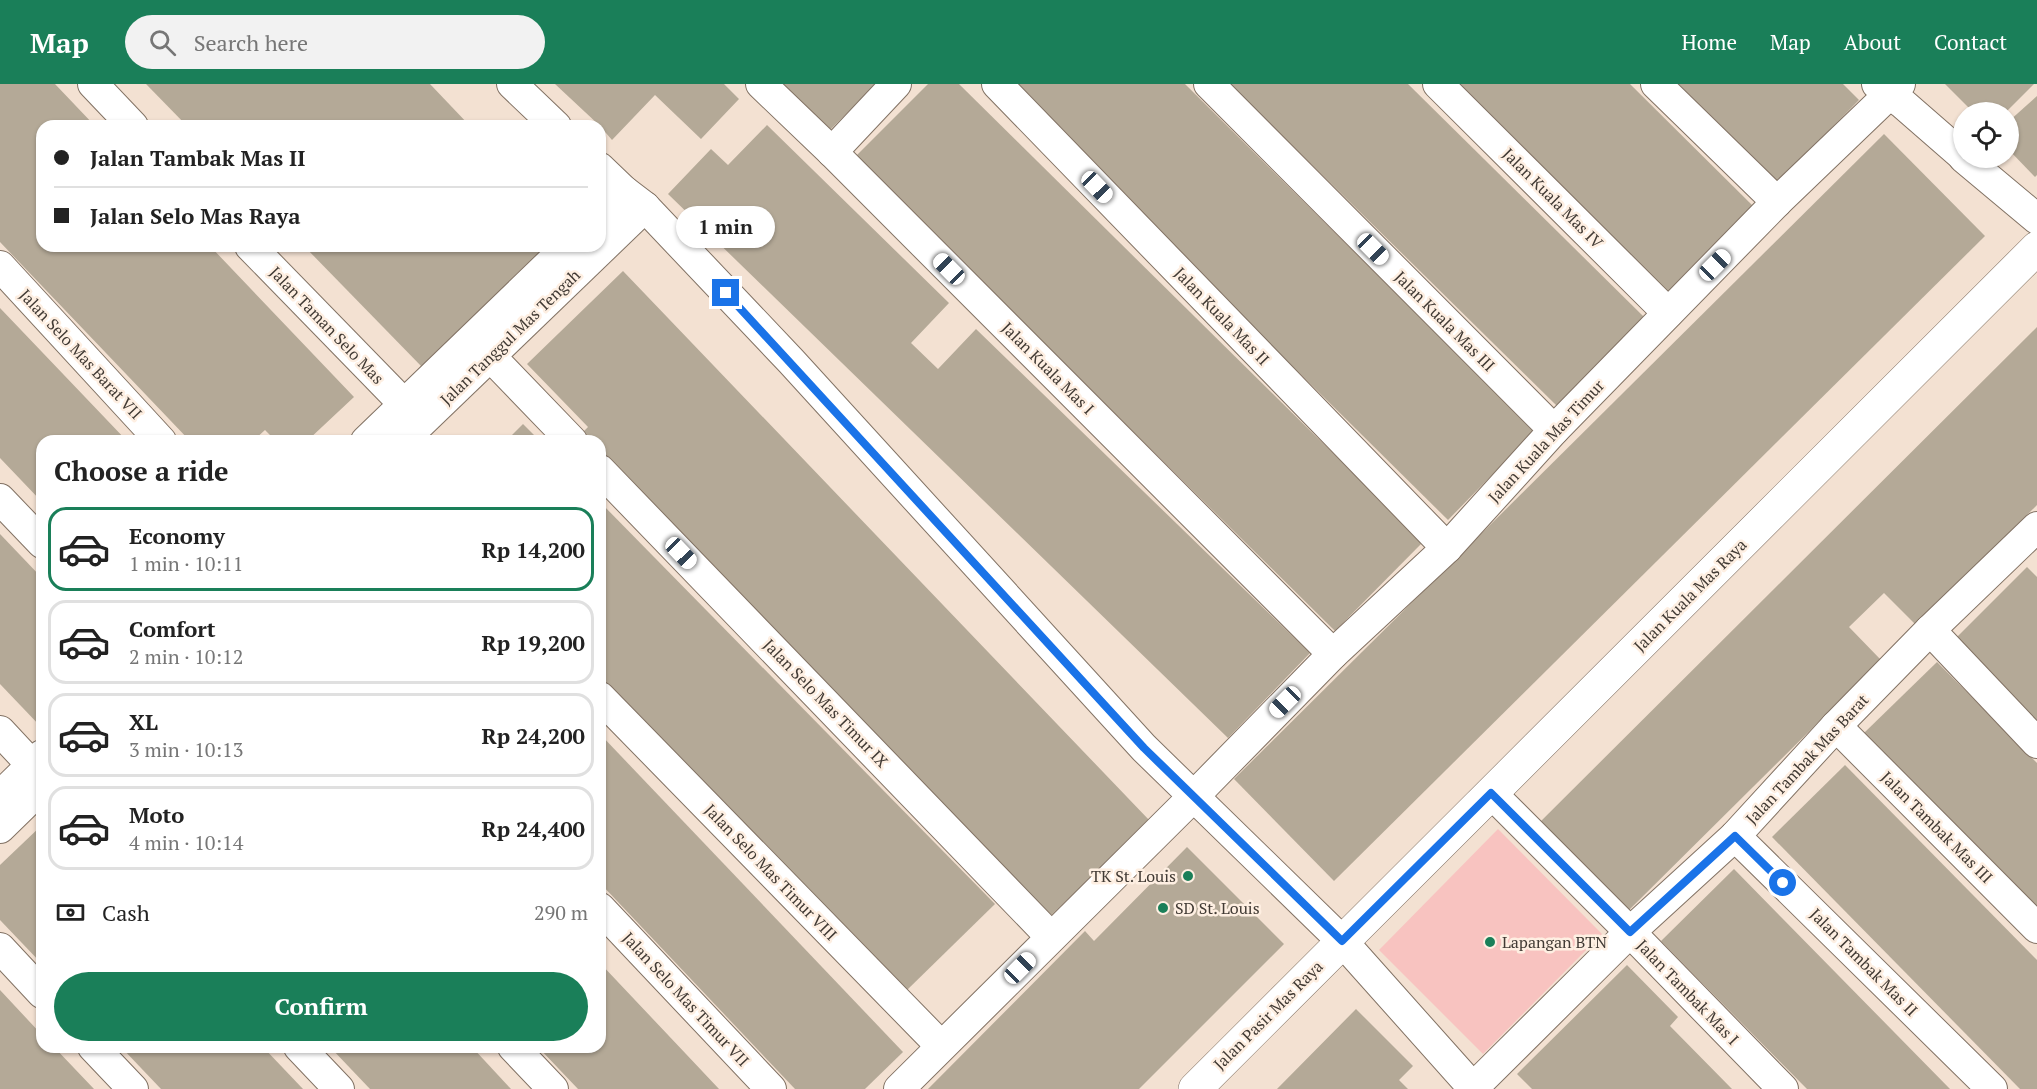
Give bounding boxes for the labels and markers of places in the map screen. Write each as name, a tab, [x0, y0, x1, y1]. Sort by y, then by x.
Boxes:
place label: TK St. Louis	[1091, 865, 1176, 887]
marker: TK St. Louis	[1181, 869, 1195, 883]
place label: SD St. Louis	[1175, 897, 1260, 919]
marker: SD St. Louis	[1156, 901, 1170, 915]
place label: Lapangan BTN	[1502, 931, 1607, 953]
marker: Lapangan BTN	[1483, 935, 1497, 949]

